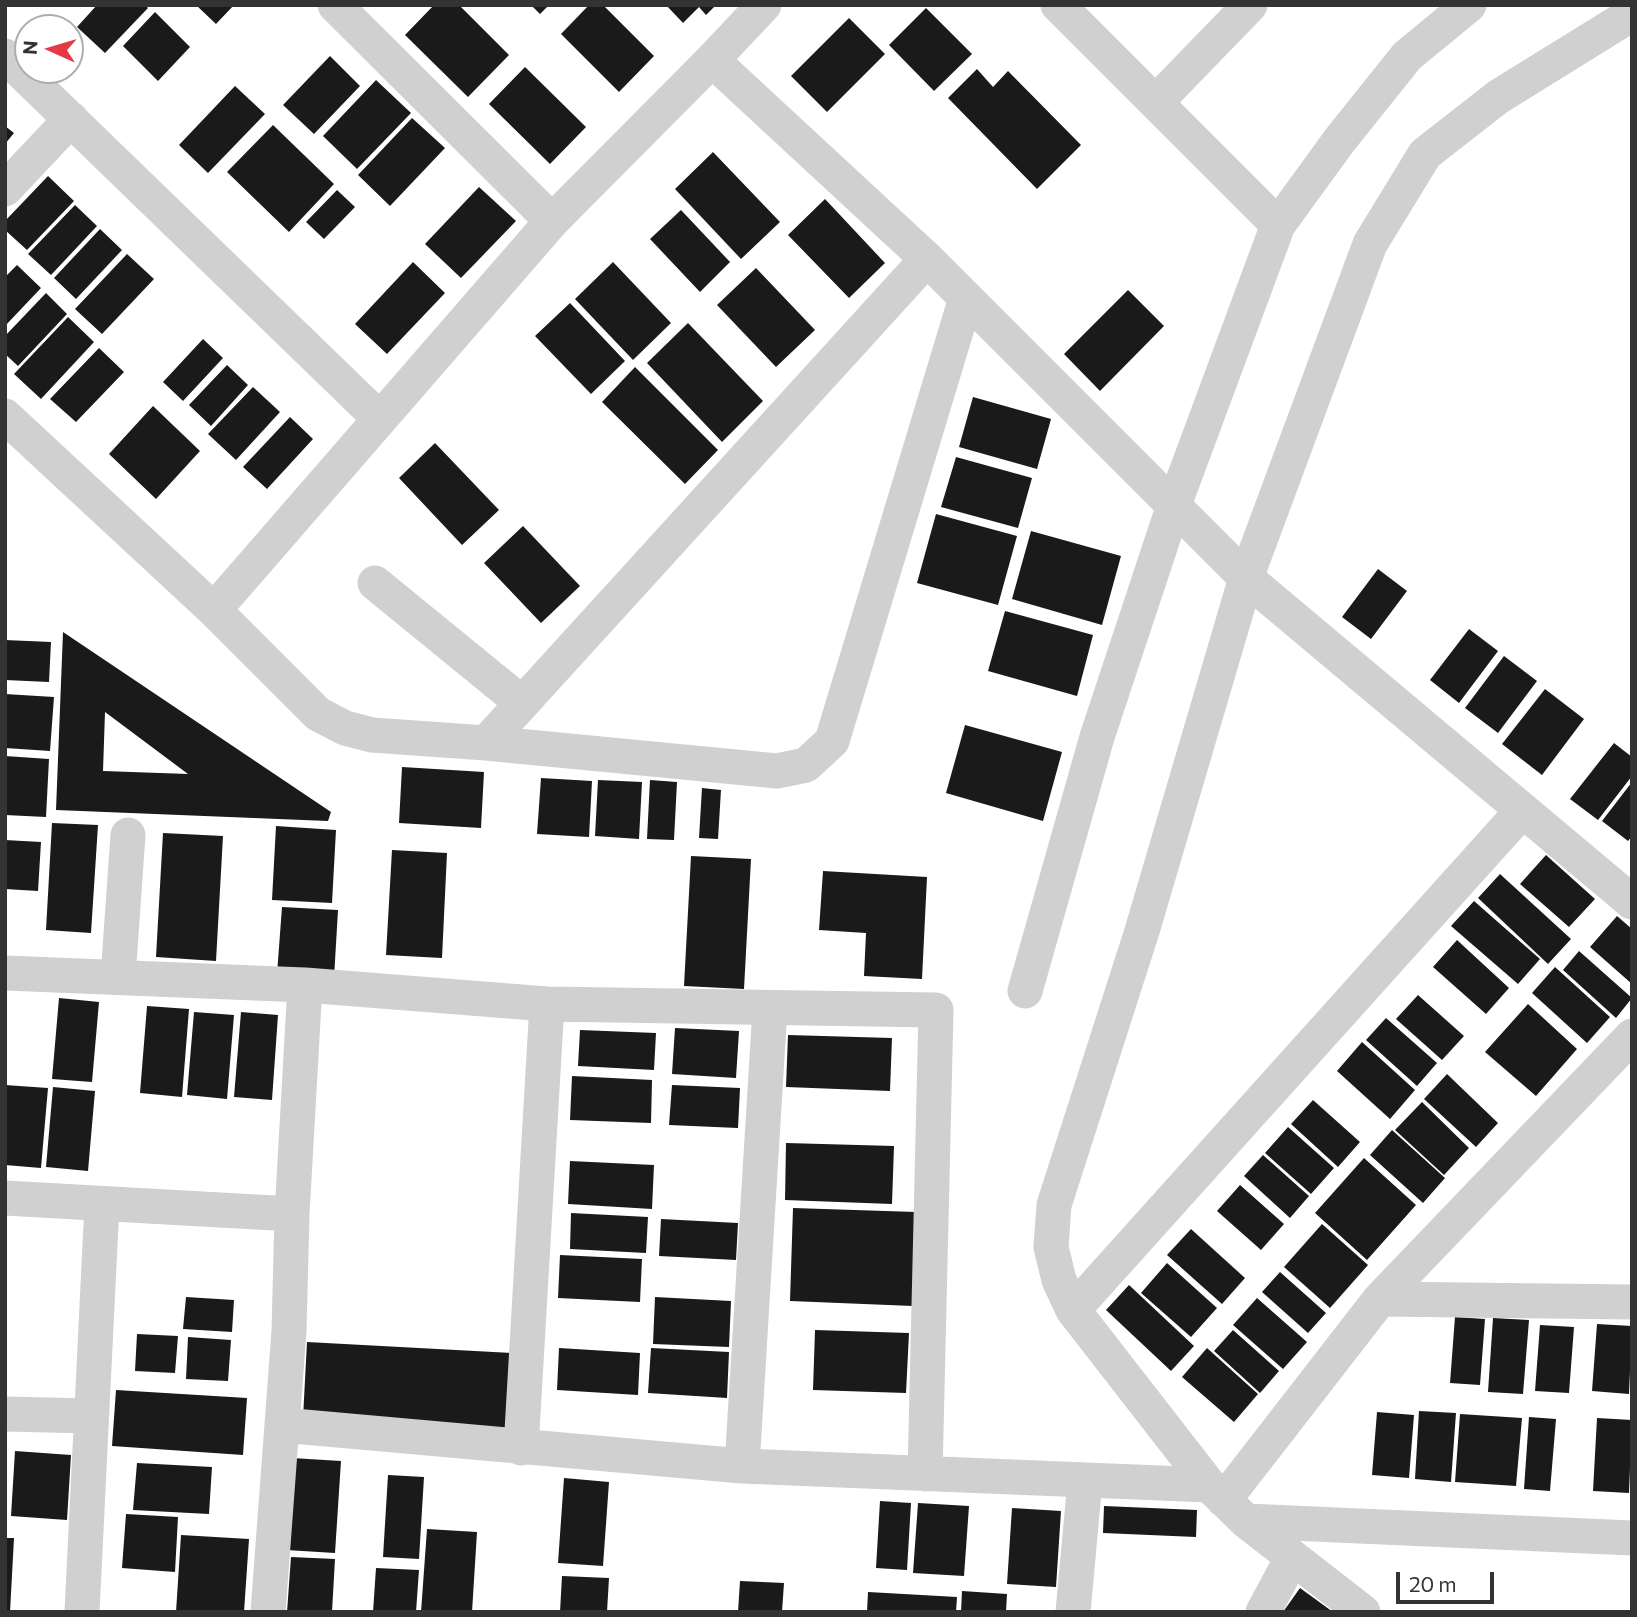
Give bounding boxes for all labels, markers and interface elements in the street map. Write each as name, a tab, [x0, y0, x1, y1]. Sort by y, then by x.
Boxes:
north arrow	[14, 14, 84, 84]
text: N	[18, 40, 42, 56]
scale bar	[1399, 1558, 1497, 1602]
text: 20 m	[1409, 1571, 1457, 1596]

